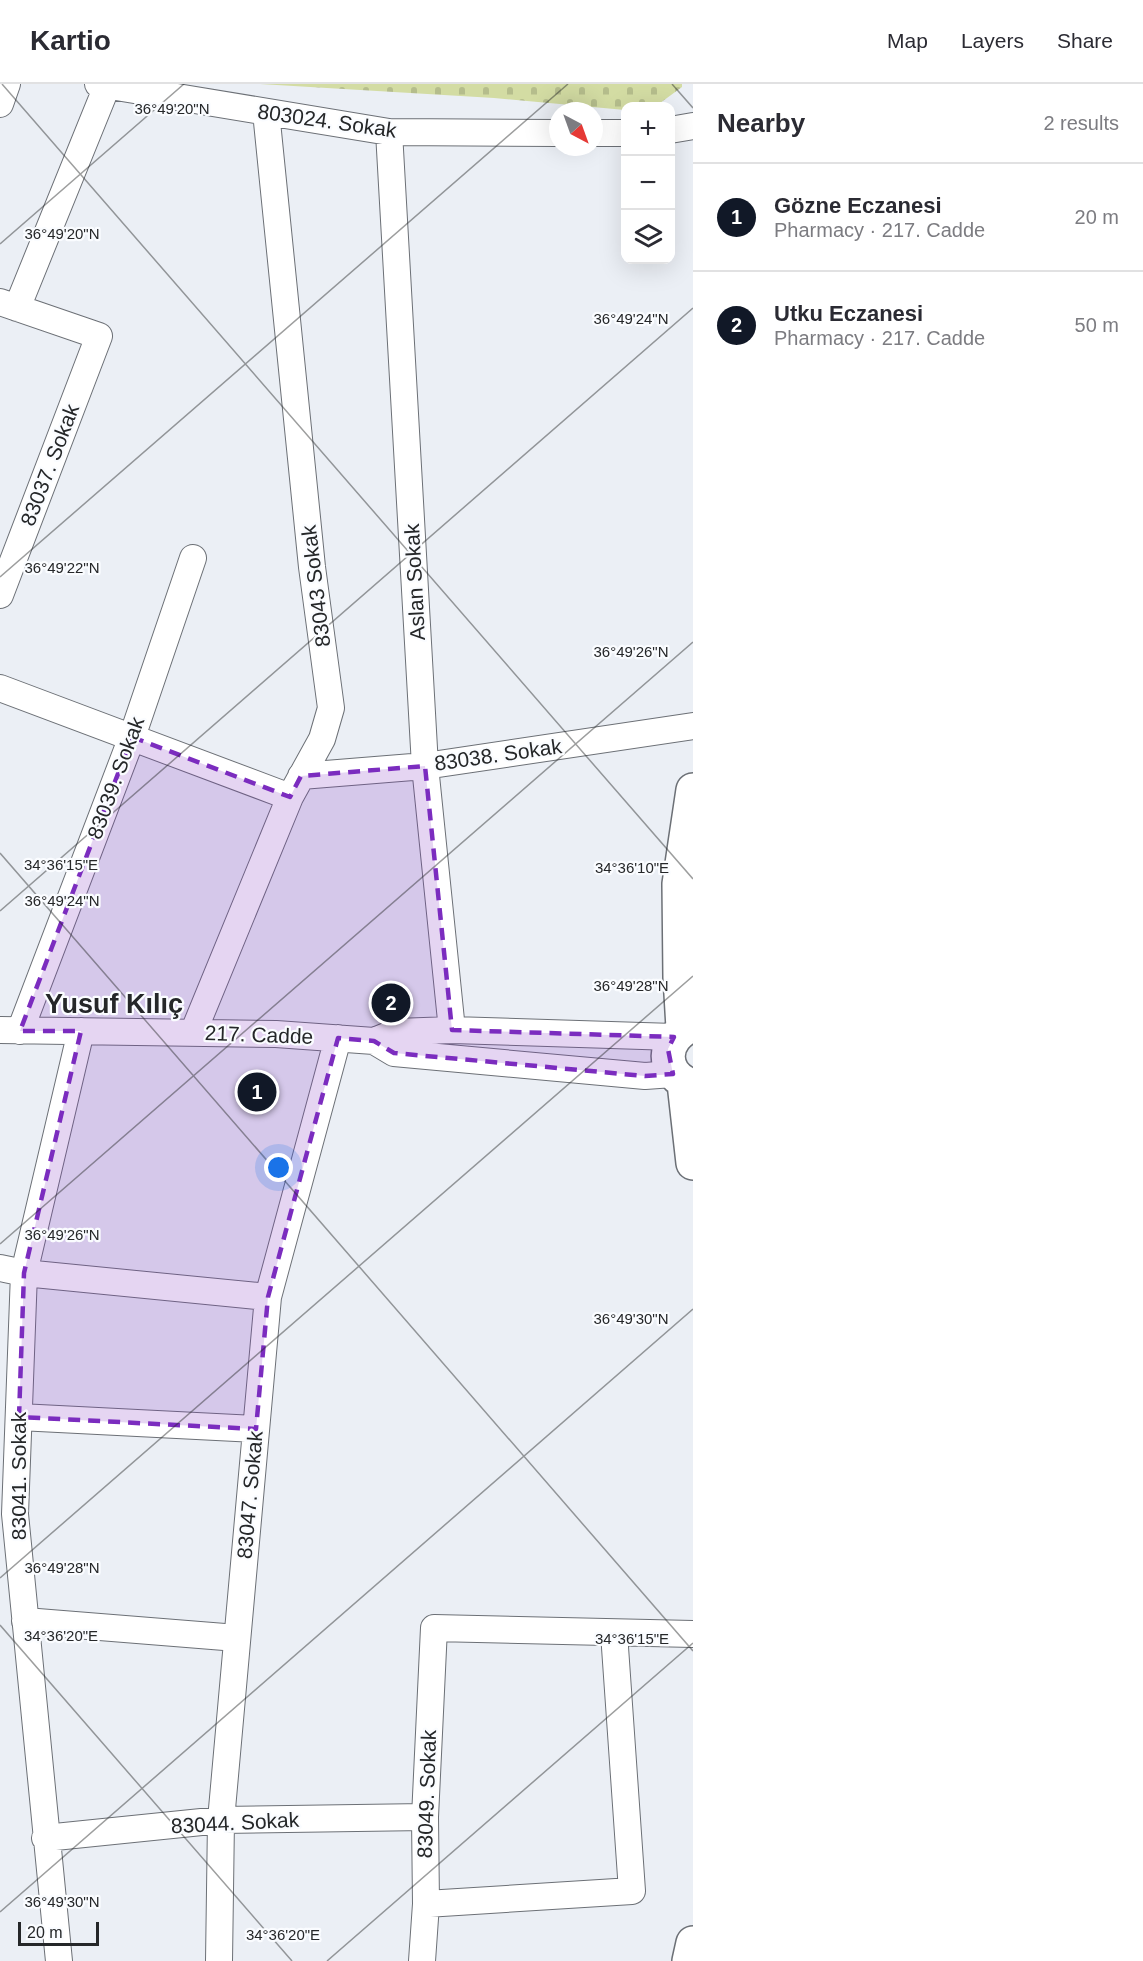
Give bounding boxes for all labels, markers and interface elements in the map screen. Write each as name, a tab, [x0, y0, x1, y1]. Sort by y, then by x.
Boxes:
text: Kartio	[30, 25, 111, 56]
text: Map	[887, 29, 928, 52]
text: Layers	[961, 29, 1024, 52]
text: Share	[1057, 29, 1113, 52]
street label: 803024. Sokak	[256, 99, 399, 142]
text: 36°49'20"N	[134, 100, 210, 117]
north arrow	[549, 102, 603, 156]
map controls	[621, 102, 675, 264]
button: +	[621, 102, 675, 156]
text: Nearby	[717, 108, 805, 138]
text: 2 results	[1043, 112, 1119, 134]
button: −	[621, 156, 675, 210]
text: Gözne Eczanesi	[774, 193, 942, 218]
text: 1	[731, 206, 742, 228]
text: 20 m	[1075, 206, 1119, 228]
button: layers	[621, 210, 675, 264]
text: Pharmacy · 217. Cadde	[774, 219, 985, 241]
text: 36°49'20"N	[24, 225, 100, 242]
text: Utku Eczanesi	[774, 301, 923, 326]
text: 36°49'24"N	[593, 310, 669, 327]
text: 2	[731, 314, 742, 336]
text: 50 m	[1075, 314, 1119, 336]
text: Pharmacy · 217. Cadde	[774, 327, 985, 349]
street label: 83037. Sokak	[16, 400, 83, 529]
street label: 83043 Sokak	[297, 523, 334, 648]
street label: Aslan Sokak	[400, 523, 429, 641]
text: 36°49'22"N	[24, 559, 100, 576]
text: 36°49'26"N	[593, 643, 669, 660]
street label: 83039. Sokak	[83, 713, 148, 842]
street label: 83038. Sokak	[433, 734, 564, 775]
text: 34°36'15"E	[24, 856, 98, 873]
text: 34°36'10"E	[595, 859, 669, 876]
text: 36°49'24"N	[24, 892, 100, 909]
text: 36°49'28"N	[593, 977, 669, 994]
pin: 2	[372, 980, 410, 1026]
district label: Yusuf Kılıç	[45, 989, 183, 1019]
street label: 217. Cadde	[204, 1021, 314, 1048]
pin: 1	[238, 1070, 276, 1114]
your location	[264, 1153, 293, 1182]
text: 36°49'26"N	[24, 1226, 100, 1243]
text: 36°49'30"N	[593, 1310, 669, 1327]
street label: 83041. Sokak	[7, 1411, 30, 1540]
street label: 83047. Sokak	[232, 1429, 267, 1560]
text: 36°49'28"N	[24, 1559, 100, 1576]
text: 34°36'20"E	[24, 1627, 98, 1644]
text: 34°36'15"E	[595, 1630, 669, 1647]
street label: 83049. Sokak	[413, 1729, 440, 1859]
street label: 83044. Sokak	[170, 1808, 300, 1837]
text: 36°49'30"N	[24, 1893, 100, 1910]
scale bar	[18, 1919, 99, 1946]
text: 20 m	[27, 1924, 63, 1941]
text: 34°36'20"E	[246, 1926, 320, 1943]

